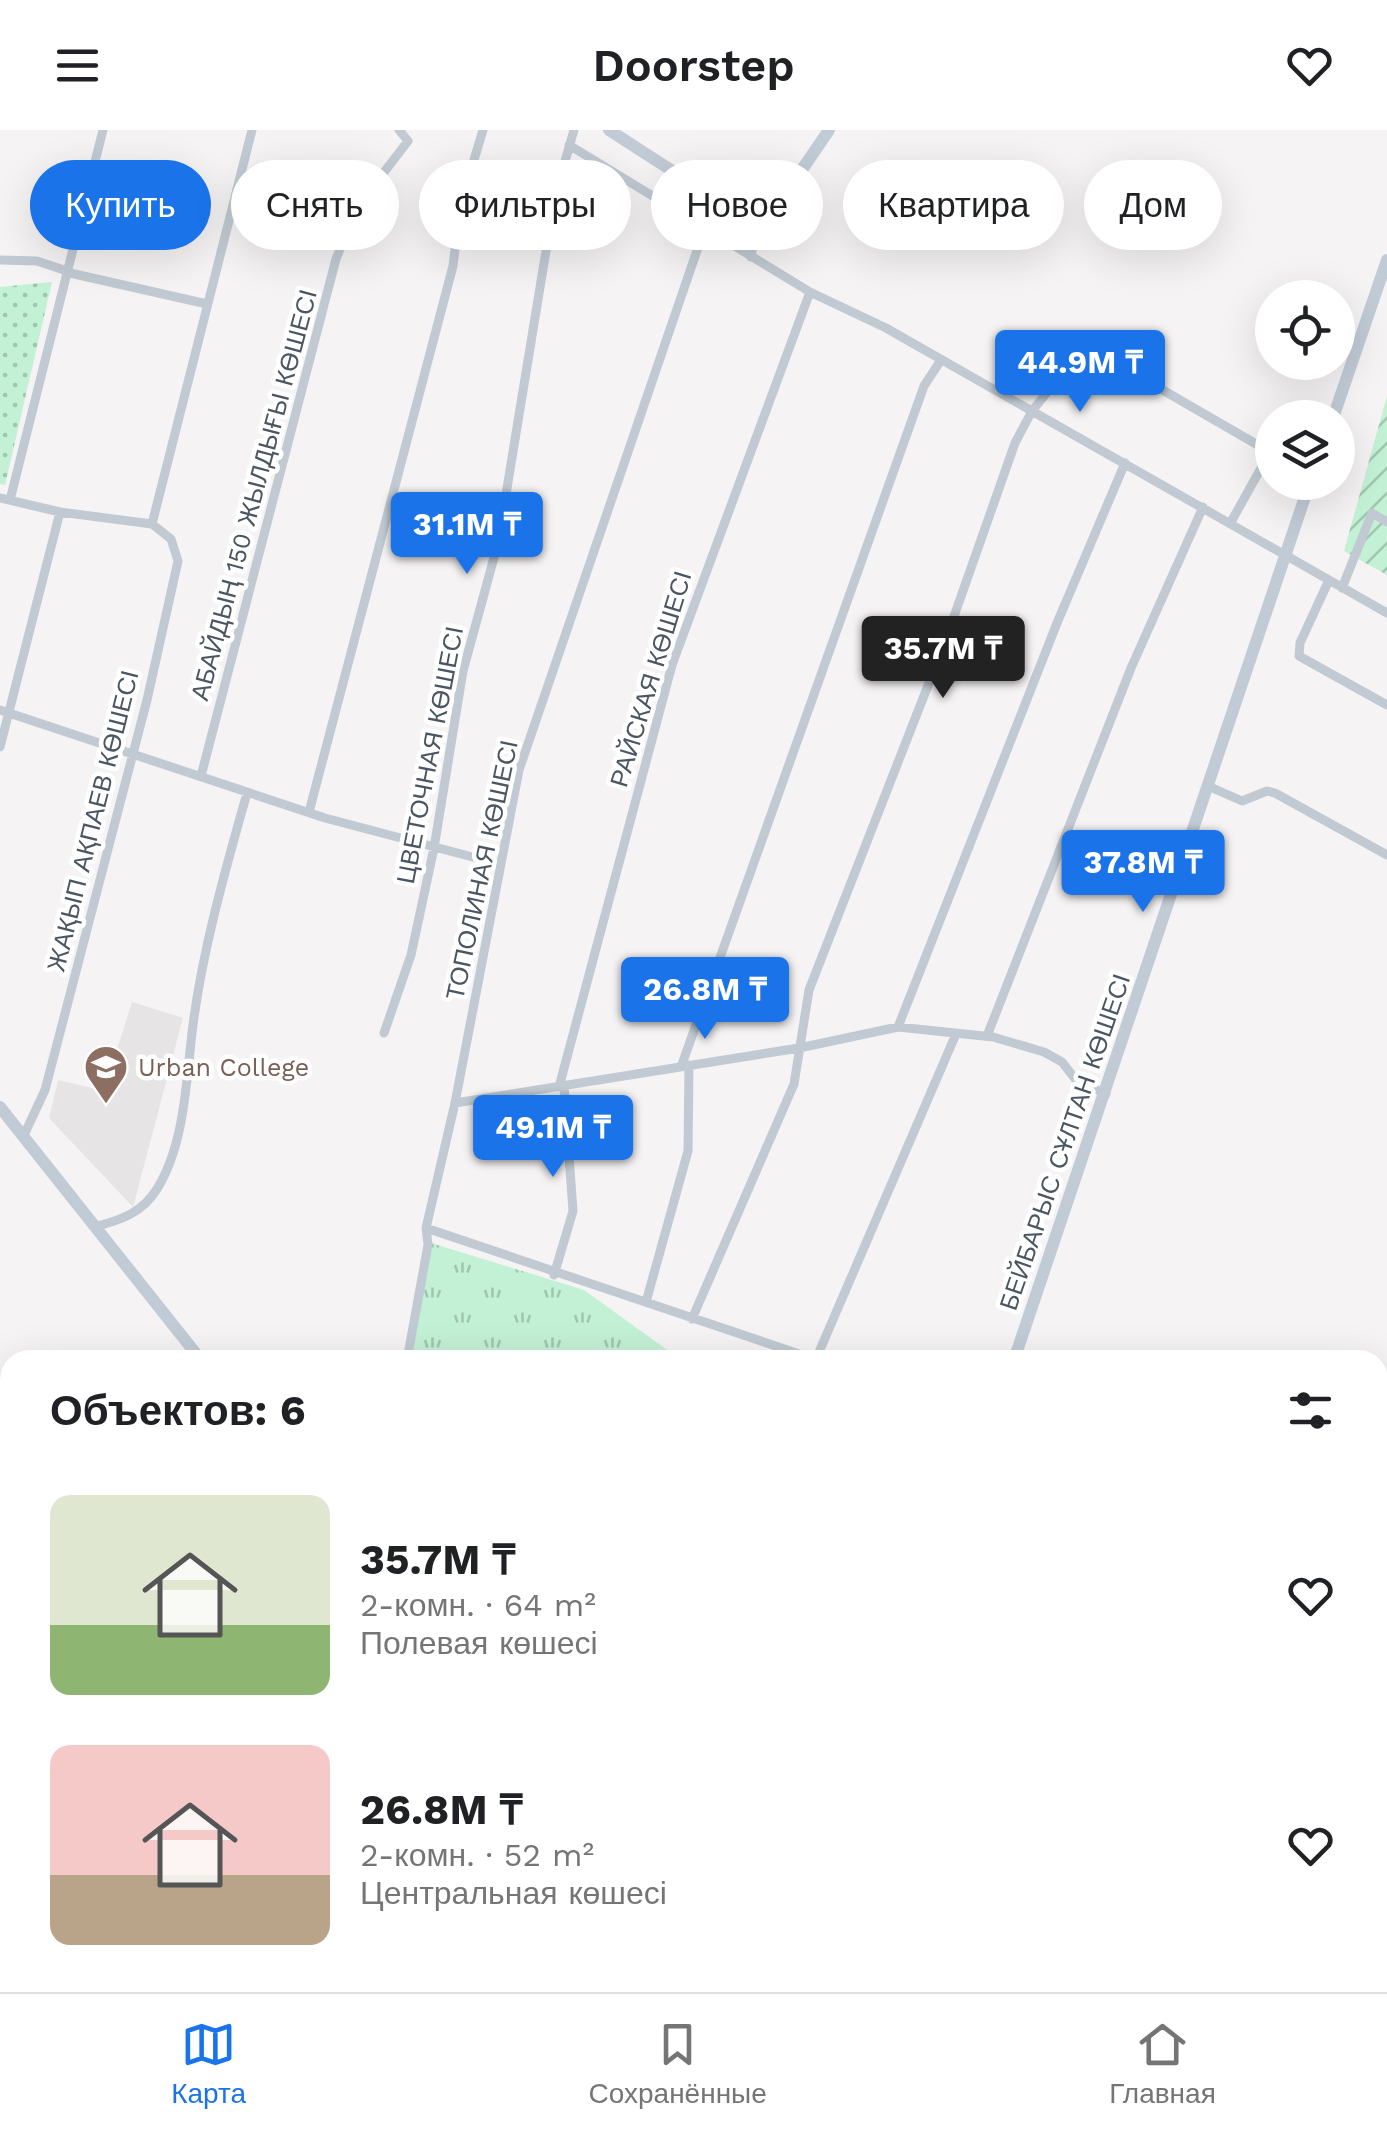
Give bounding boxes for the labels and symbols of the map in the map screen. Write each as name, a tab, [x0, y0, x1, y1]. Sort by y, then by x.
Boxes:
street label: АБАЙДЫҢ 150 ЖЫЛДЫҒЫ КӨШЕСІ	[184, 286, 323, 704]
pin: 44.9M ₸	[988, 330, 1172, 415]
pin: 31.1M ₸	[375, 492, 559, 577]
street label: РАЙСКАЯ КӨШЕСІ	[603, 567, 698, 790]
pin: 35.7M ₸	[851, 616, 1035, 701]
street label: ЦВЕТОЧНАЯ КӨШЕСІ	[391, 624, 469, 886]
street label: ЖАҚЫП АҚПАЕВ КӨШЕСІ	[42, 667, 144, 975]
street label: ТОПОЛИНАЯ КӨШЕСІ	[440, 737, 524, 1003]
pin: 37.8M ₸	[1051, 830, 1235, 915]
pin: 26.8M ₸	[613, 957, 797, 1042]
street label: БЕЙБАРЫС СҰЛТАН КӨШЕСІ	[993, 970, 1136, 1314]
school or university icon: Urban College	[83, 1044, 129, 1105]
place label: Urban College	[138, 1053, 309, 1082]
pin: 49.1M ₸	[461, 1095, 645, 1180]

